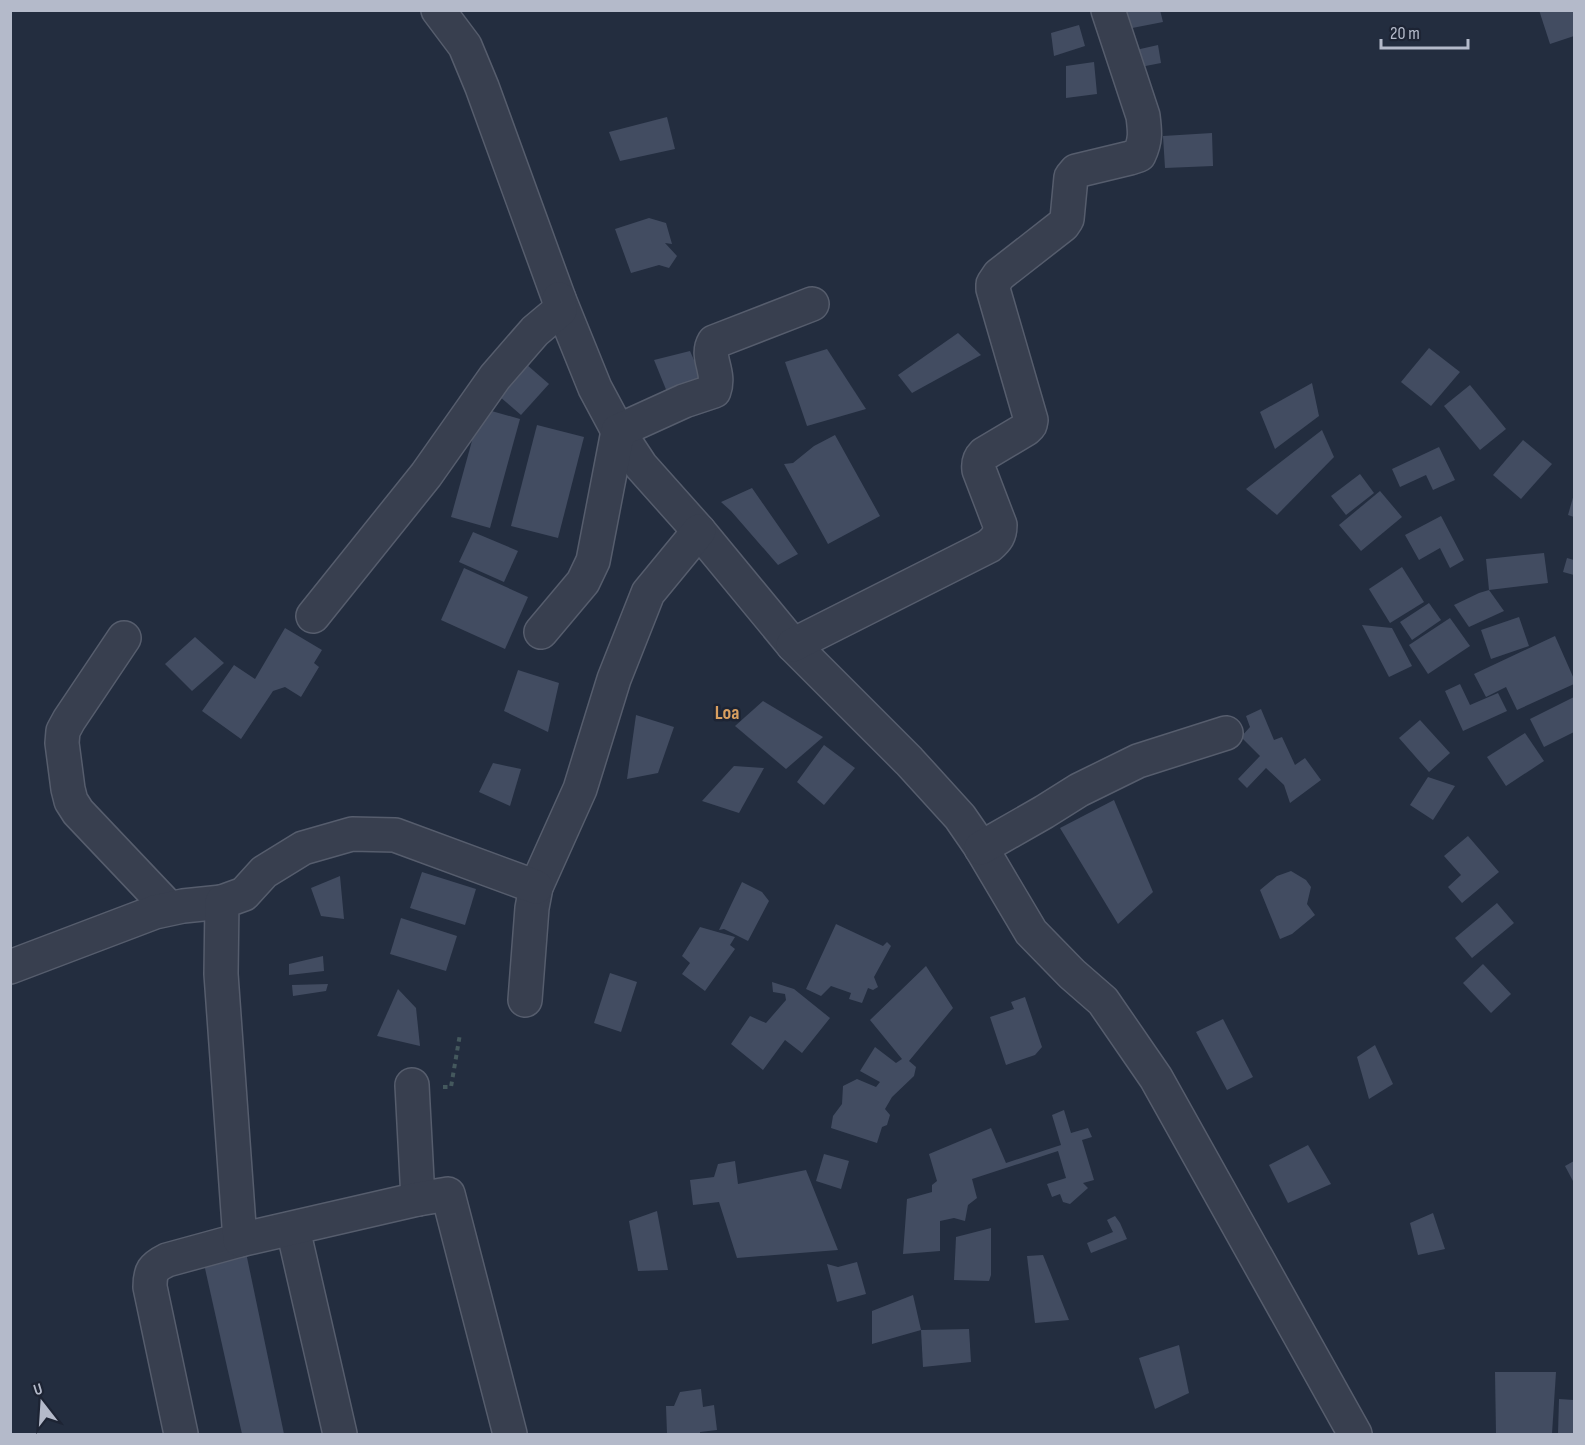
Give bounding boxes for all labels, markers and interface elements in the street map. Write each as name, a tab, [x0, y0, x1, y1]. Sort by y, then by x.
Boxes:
scale bar	[1381, 12, 1468, 50]
text: 20 m	[1390, 23, 1420, 44]
district label: Loa	[715, 701, 739, 725]
north arrow	[12, 1373, 72, 1433]
text: U	[31, 1380, 45, 1400]

